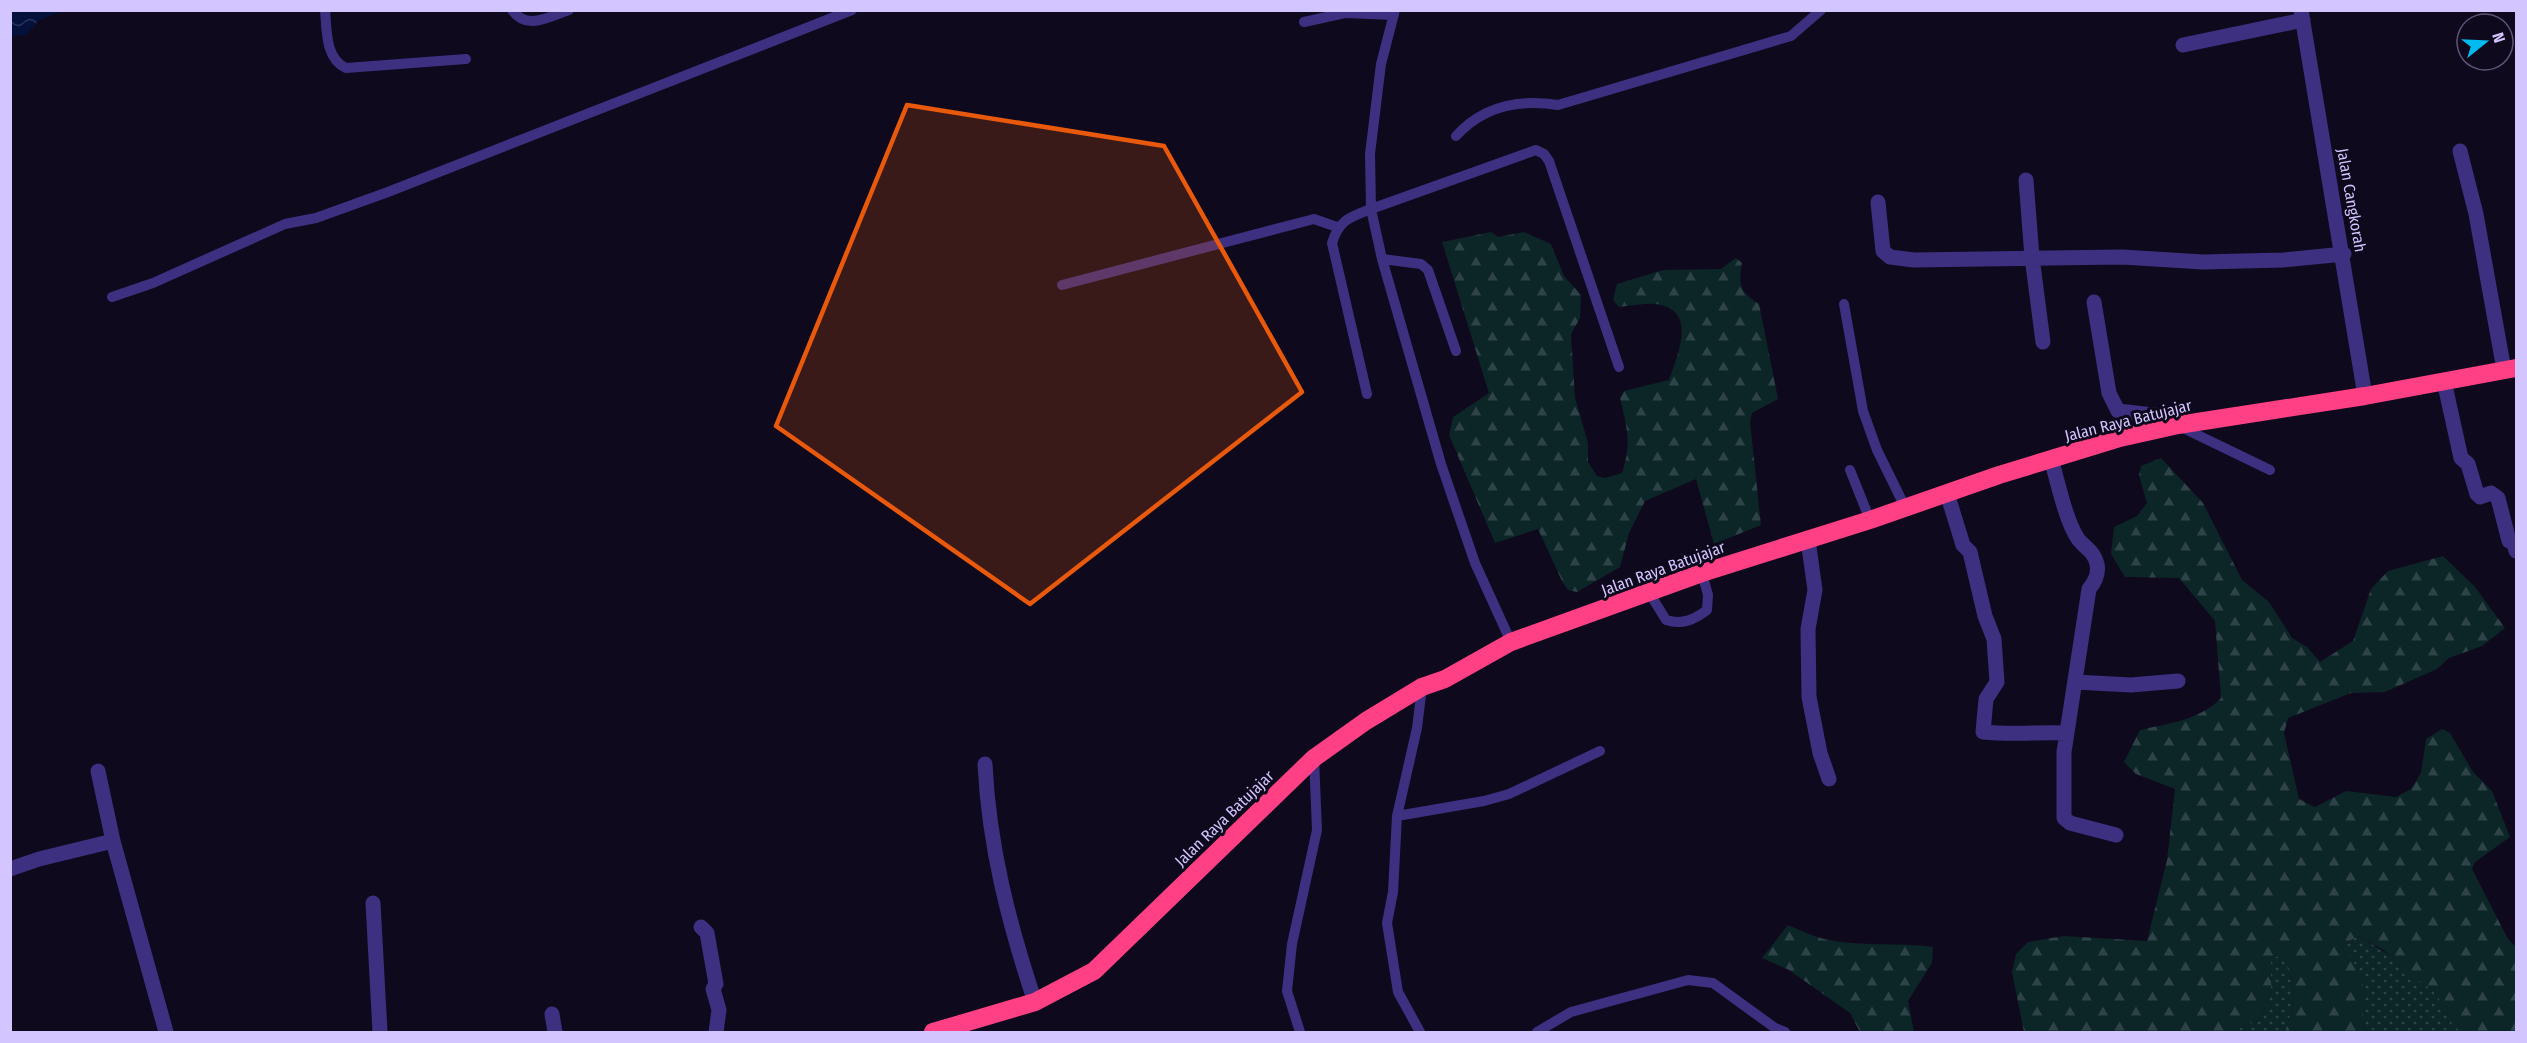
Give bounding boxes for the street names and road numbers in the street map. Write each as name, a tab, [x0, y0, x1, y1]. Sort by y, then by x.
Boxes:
street label: Jalan Cangkorah	[2333, 147, 2370, 253]
street label: Jalan Raya Batujajar	[2063, 395, 2194, 445]
street label: Jalan Raya Batujajar	[1599, 537, 1728, 600]
street label: Jalan Raya Batujajar	[1171, 766, 1278, 870]

